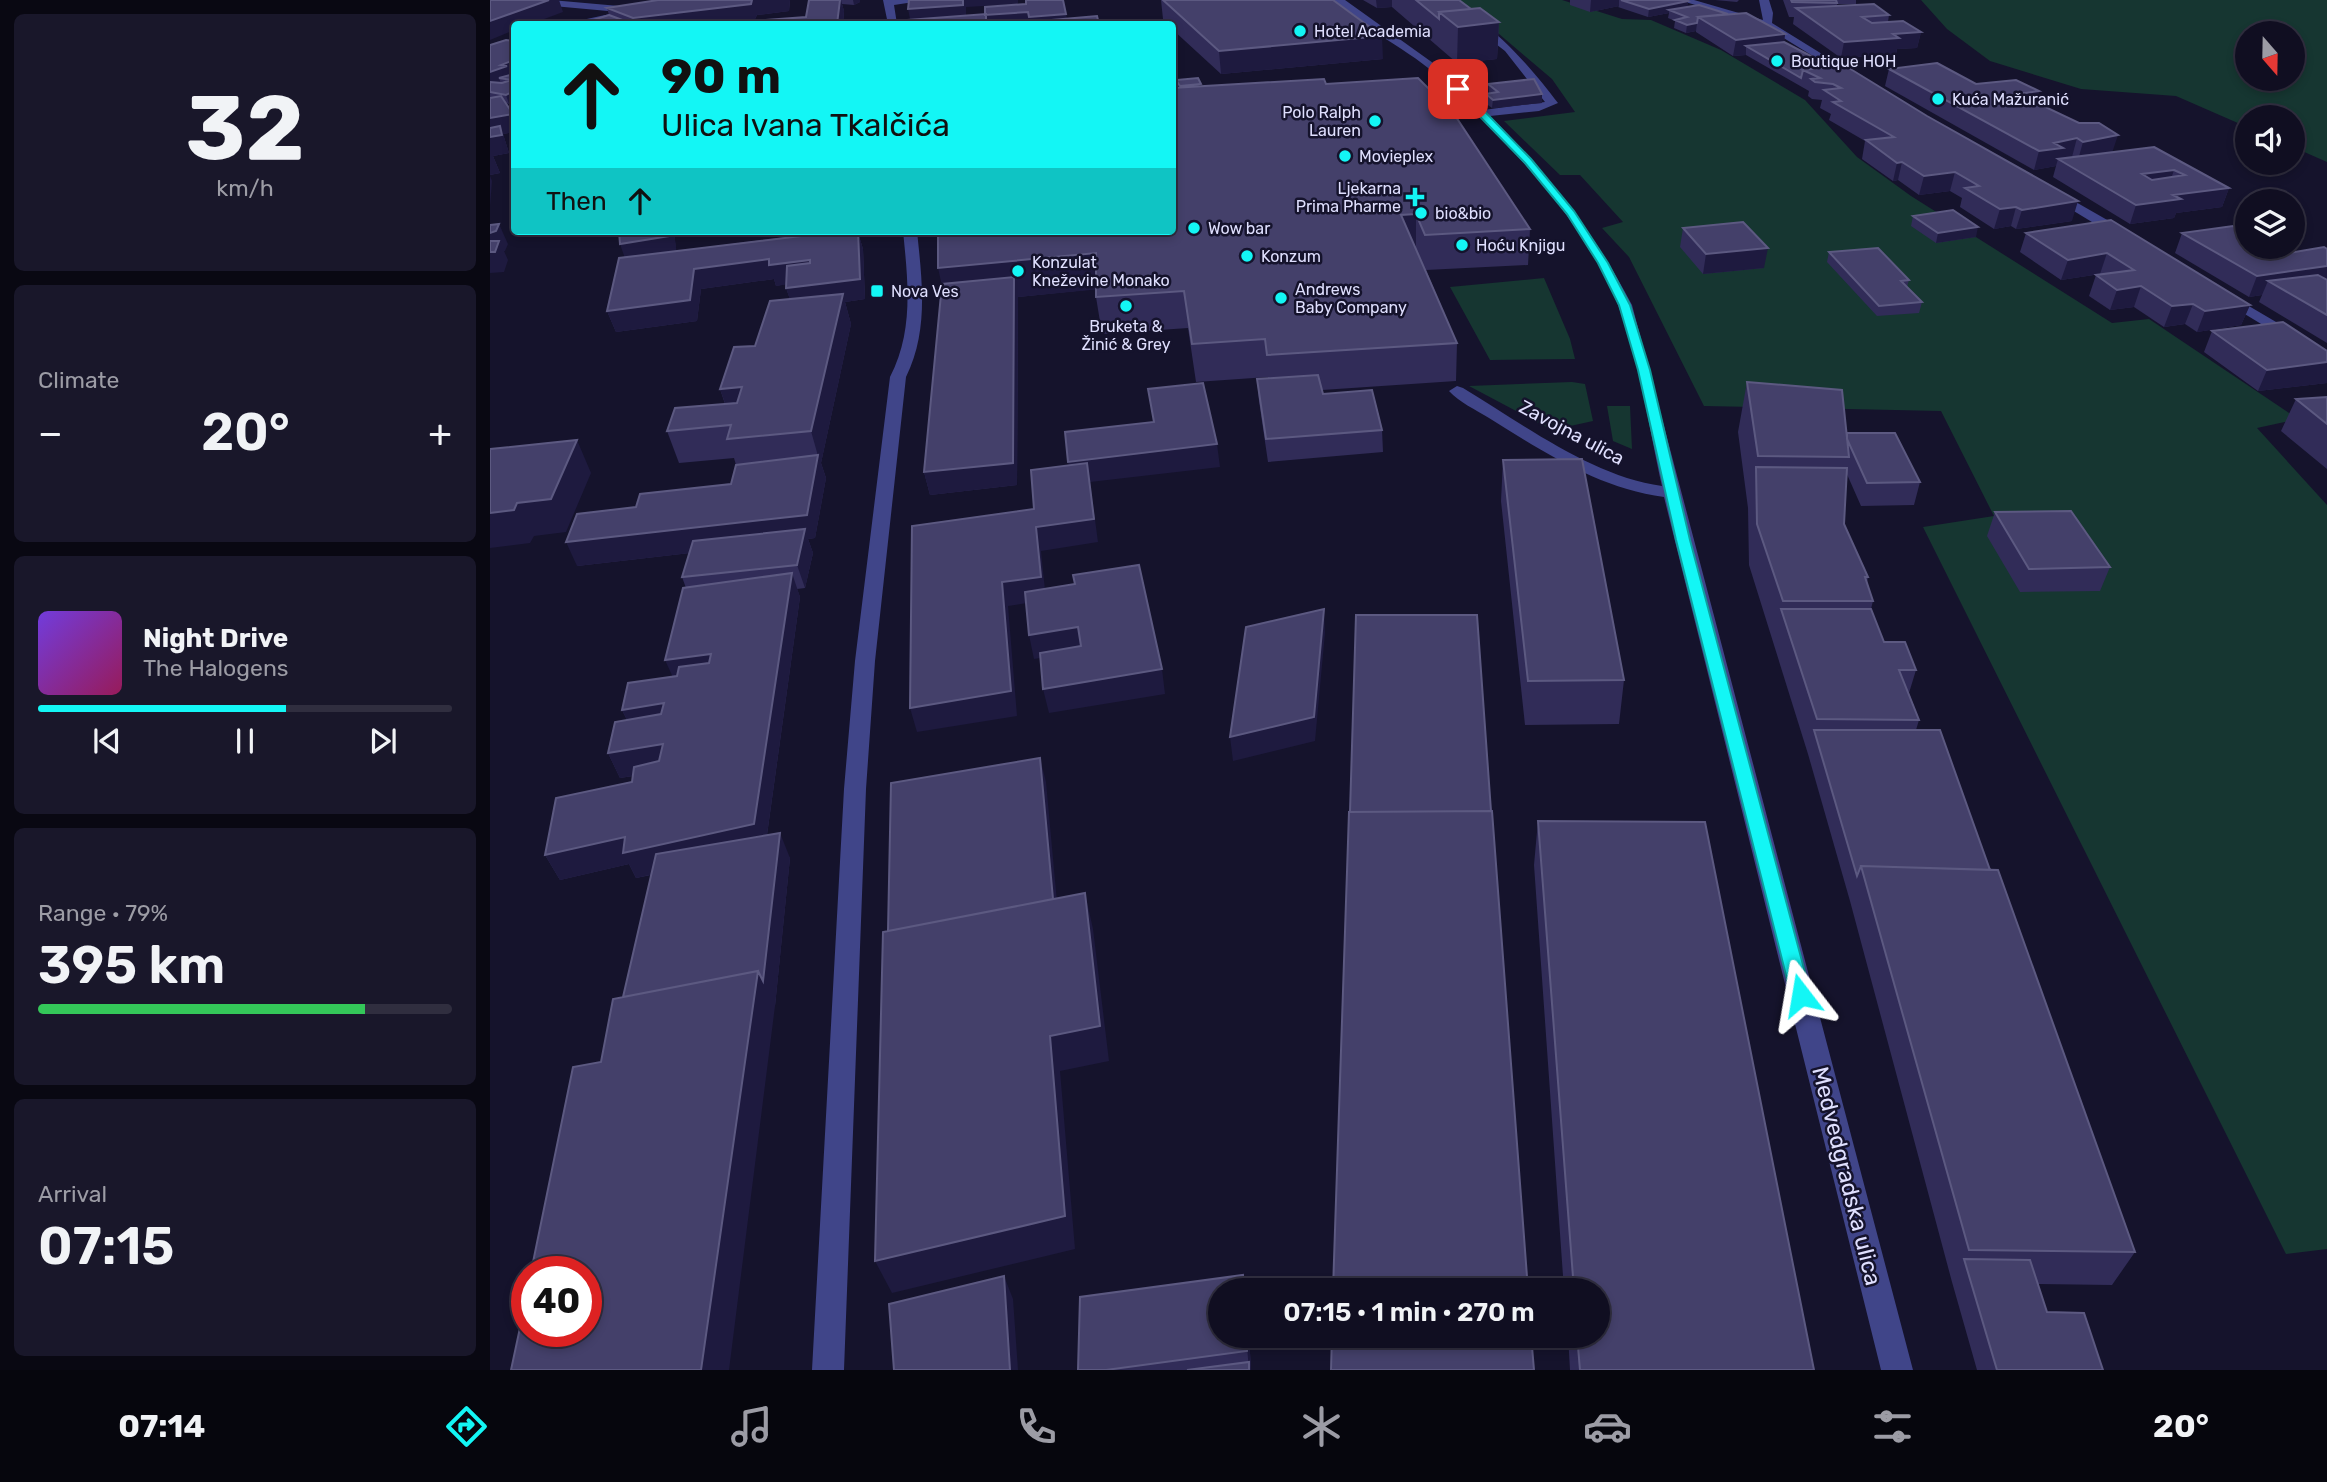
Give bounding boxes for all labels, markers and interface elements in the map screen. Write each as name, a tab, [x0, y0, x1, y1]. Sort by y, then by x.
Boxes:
north arrow	[2235, 21, 2305, 91]
map controls	[2235, 21, 2305, 259]
place label: Hotel Academia	[1314, 22, 1431, 41]
marker: Hotel Academia	[1292, 23, 1308, 39]
text: 90 m	[661, 47, 781, 105]
icon: ahead	[546, 49, 637, 140]
place label: Boutique HOH	[1791, 52, 1896, 71]
marker: Boutique HOH	[1769, 53, 1785, 69]
pin	[1428, 59, 1488, 119]
icon: arrive	[1439, 70, 1477, 108]
text: 32	[185, 74, 305, 182]
place label: Kuća Mažuranić	[1952, 90, 2069, 109]
marker: Kuća Mažuranić	[1930, 91, 1946, 107]
place label: Polo Ralph Lauren	[1282, 103, 1361, 140]
button: sound	[2235, 105, 2305, 175]
text: Ulica Ivana Tkalčića	[661, 106, 950, 144]
marker: Polo Ralph Lauren	[1367, 113, 1383, 129]
place label: Movieplex	[1359, 147, 1433, 166]
marker: Movieplex	[1337, 148, 1353, 164]
text: km/h	[216, 174, 274, 202]
place label: Ljekarna Prima Pharme	[1296, 179, 1401, 216]
icon: ahead	[621, 182, 659, 220]
text: Then	[546, 186, 607, 217]
marker: Ljekarna Prima Pharme	[1407, 189, 1423, 205]
button: layers	[2235, 189, 2305, 259]
place label: bio&bio	[1435, 204, 1491, 223]
marker: bio&bio	[1413, 205, 1429, 221]
place label: Wow bar	[1208, 219, 1270, 238]
marker: Wow bar	[1186, 220, 1202, 236]
place label: Hoću Knjigu	[1476, 236, 1565, 255]
marker: Hoću Knjigu	[1454, 237, 1470, 253]
place label: Konzum	[1261, 247, 1321, 266]
marker: Konzum	[1239, 248, 1255, 264]
place label: Konzulat Kneževine Monako	[1032, 253, 1170, 290]
marker: Konzulat Kneževine Monako	[1010, 263, 1026, 279]
place label: Andrews Baby Company	[1295, 280, 1407, 317]
place label: Nova Ves	[891, 282, 959, 301]
marker: Nova Ves	[869, 283, 885, 299]
marker: Andrews Baby Company	[1273, 290, 1289, 306]
marker: Bruketa & Žinić & Grey	[1118, 298, 1134, 314]
place label: Bruketa & Žinić & Grey	[1081, 317, 1171, 354]
text: Climate	[38, 366, 119, 394]
street label: Zavojna ulica	[1515, 395, 1628, 470]
text: 20°	[201, 401, 290, 463]
text: −	[38, 410, 63, 456]
text: +	[428, 410, 452, 456]
text: Night Drive	[143, 623, 288, 654]
text: The Halogens	[143, 654, 289, 682]
icon: previous	[88, 722, 126, 760]
icon: pause	[226, 722, 264, 760]
icon: next	[364, 722, 402, 760]
text: Range · 79%	[38, 899, 168, 927]
text: 395 km	[38, 934, 225, 996]
position arrow	[1764, 958, 1838, 1032]
street label: Medvedgradska ulica	[1806, 1064, 1888, 1288]
text: Arrival	[38, 1180, 107, 1208]
text: 07:15	[38, 1215, 174, 1277]
speed limit sign: 40	[511, 1256, 602, 1347]
text: 07:15 · 1 min · 270 m	[1283, 1297, 1535, 1328]
icon: directions	[442, 1402, 491, 1451]
icon: music	[727, 1402, 776, 1451]
icon: phone	[1012, 1402, 1061, 1451]
icon: climate	[1297, 1402, 1346, 1451]
icon: car	[1583, 1402, 1632, 1451]
icon: filters	[1868, 1402, 1917, 1451]
text: 07:14	[118, 1407, 205, 1445]
text: 20°	[2153, 1407, 2209, 1445]

